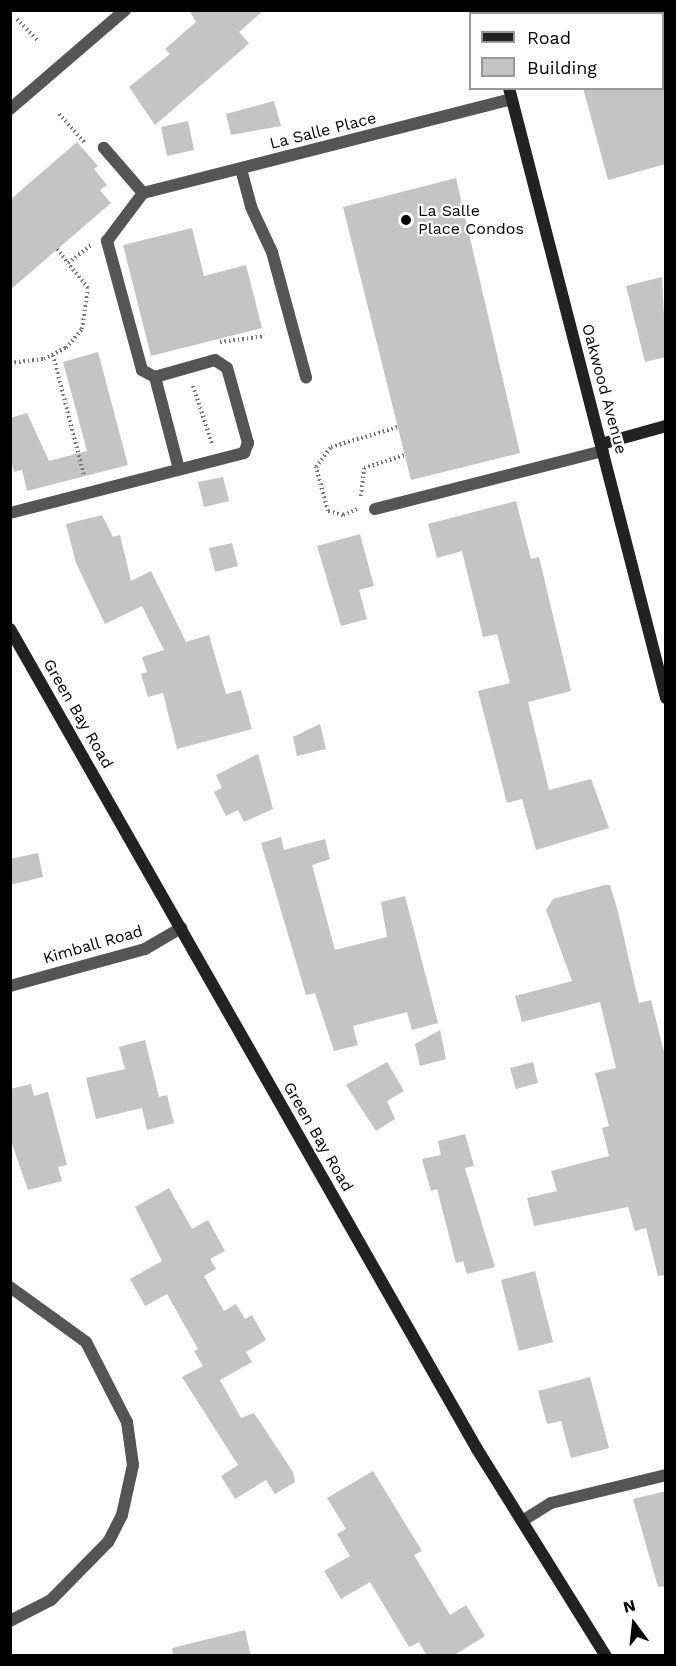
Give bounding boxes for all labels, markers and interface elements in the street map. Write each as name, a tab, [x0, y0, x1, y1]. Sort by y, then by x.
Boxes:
legend	[469, 12, 664, 90]
text: Road	[527, 27, 571, 48]
text: Building	[527, 57, 597, 78]
street label: La Salle Place	[267, 108, 379, 154]
place label: La Salle Place Condos	[418, 201, 524, 239]
marker: La Salle Place Condos	[399, 213, 413, 227]
street label: Oakwood Avenue	[577, 322, 631, 456]
street label: Green Bay Road	[39, 656, 117, 772]
street label: Kimball Road	[41, 922, 145, 968]
street label: Green Bay Road	[279, 1079, 357, 1195]
north arrow	[604, 1594, 664, 1654]
text: N	[621, 1595, 637, 1617]

